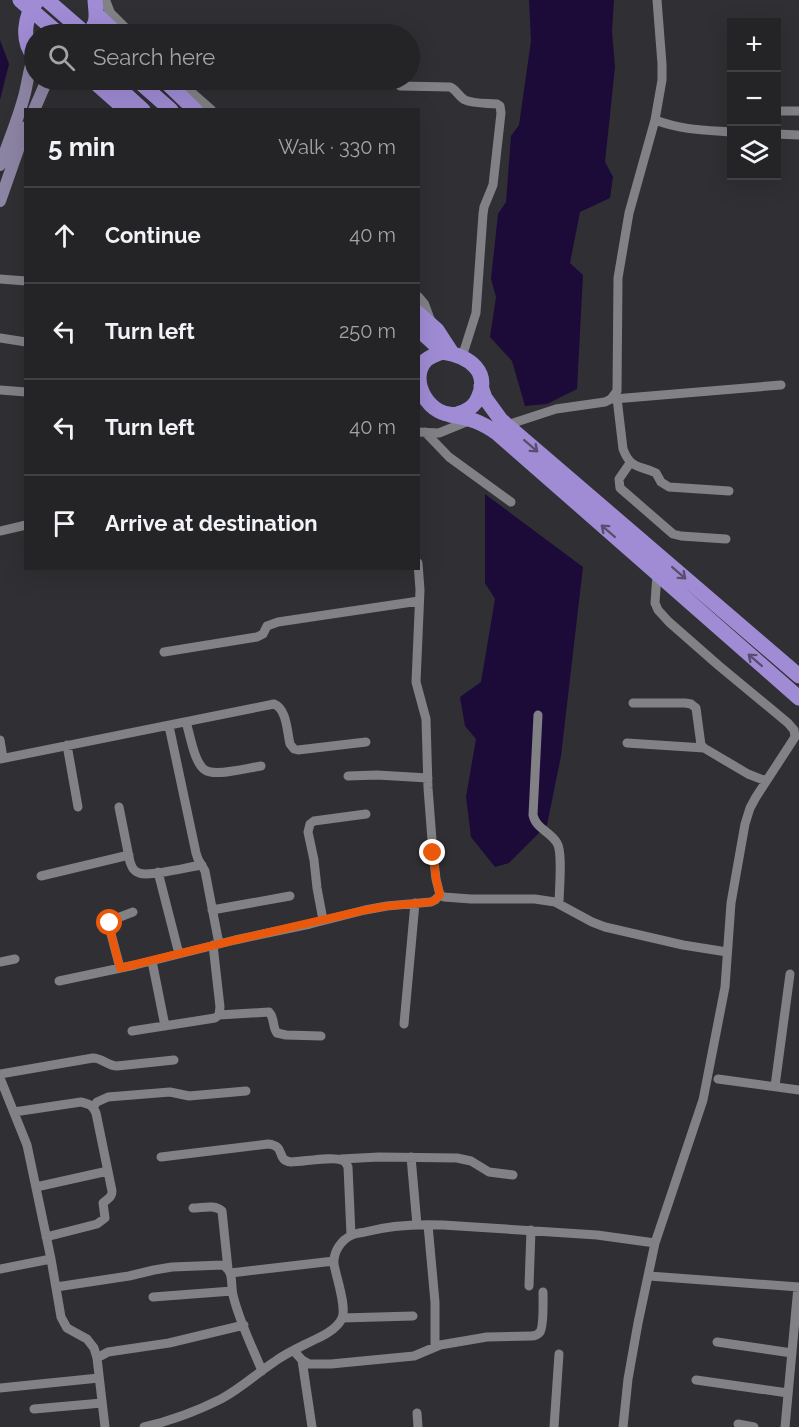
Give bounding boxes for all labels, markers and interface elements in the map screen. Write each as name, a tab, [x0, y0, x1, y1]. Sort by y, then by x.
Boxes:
map controls	[727, 18, 781, 180]
button: +	[727, 18, 781, 72]
search box	[24, 24, 420, 90]
icon: search	[45, 41, 78, 74]
text: Search here	[93, 44, 215, 70]
button: −	[727, 72, 781, 126]
button: layers	[727, 126, 781, 180]
text: 5 min	[48, 132, 115, 162]
text: Walk · 330 m	[278, 135, 396, 159]
icon: ahead	[48, 219, 81, 252]
text: Continue	[105, 222, 201, 248]
text: 40 m	[349, 223, 396, 247]
icon: left	[48, 315, 81, 348]
text: Turn left	[105, 318, 195, 344]
text: 250 m	[339, 319, 396, 343]
icon: left	[48, 411, 81, 444]
text: Turn left	[105, 414, 195, 440]
text: 40 m	[349, 415, 396, 439]
one-way arrow	[523, 439, 538, 453]
icon: arrive	[48, 507, 81, 540]
text: Arrive at destination	[105, 510, 318, 536]
one-way arrow	[601, 524, 616, 538]
one-way arrow	[671, 566, 686, 580]
one-way arrow	[748, 653, 763, 667]
route end	[419, 839, 445, 865]
route start	[96, 909, 122, 935]

